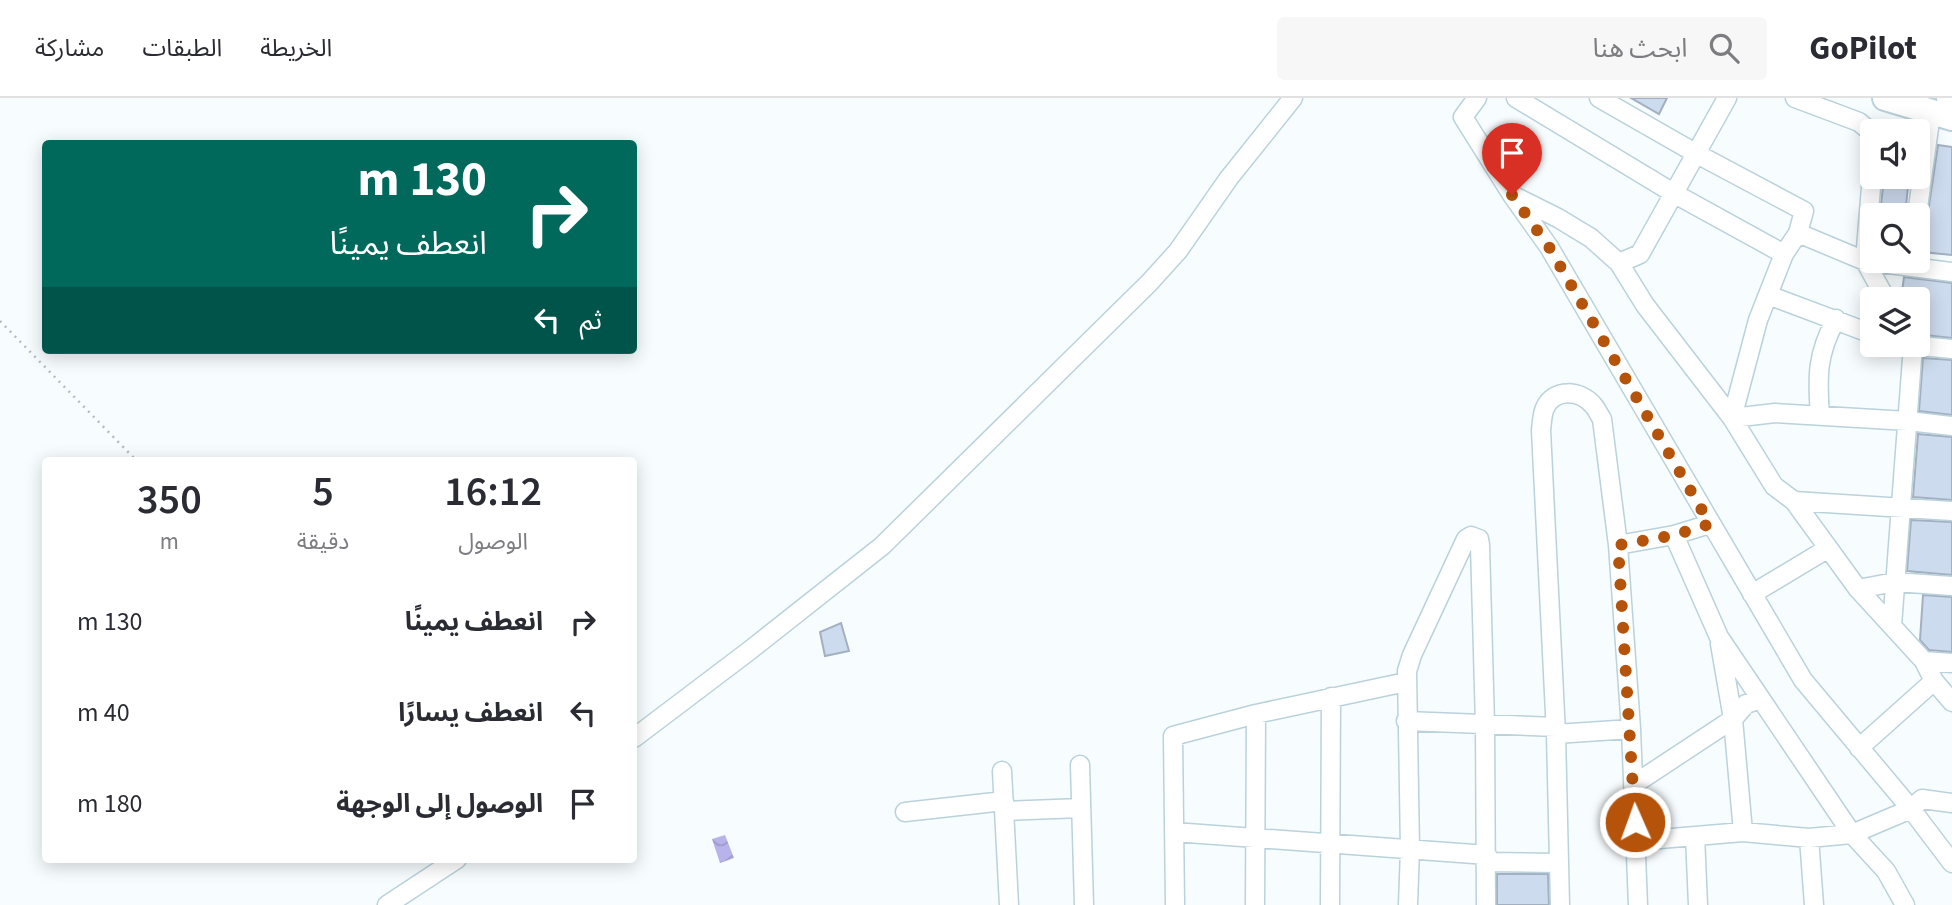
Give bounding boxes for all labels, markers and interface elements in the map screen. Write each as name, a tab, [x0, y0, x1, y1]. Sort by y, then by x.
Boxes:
search box	[1277, 17, 1767, 80]
text: GoPilot	[1809, 25, 1917, 72]
icon: search	[1705, 29, 1743, 67]
text: ابحث هنا	[1593, 30, 1687, 67]
text: مشاركة	[35, 31, 104, 66]
text: الطبقات	[142, 31, 222, 66]
text: الخريطة	[260, 31, 332, 66]
map controls	[1860, 119, 1930, 357]
button: sound	[1860, 119, 1930, 189]
pin	[1482, 123, 1542, 195]
icon: arrive	[1493, 134, 1531, 172]
text: 130 m	[358, 145, 487, 215]
icon: right	[511, 168, 602, 259]
button: search	[1860, 203, 1930, 273]
text: انعطف يمينًا	[330, 221, 487, 267]
button: layers	[1860, 287, 1930, 357]
icon: left	[528, 301, 566, 339]
text: ثم	[580, 302, 602, 339]
text: 5	[312, 462, 334, 522]
text: 16:12	[444, 462, 542, 522]
text: 350	[137, 470, 202, 530]
text: m	[160, 525, 179, 558]
text: دقيقة	[297, 525, 349, 558]
text: الوصول	[458, 525, 528, 558]
text: 130 m	[77, 603, 143, 640]
text: انعطف يمينًا	[405, 603, 543, 640]
icon: right	[564, 603, 602, 641]
text: 40 m	[77, 694, 130, 731]
text: انعطف يسارًا	[398, 694, 543, 731]
icon: left	[564, 694, 602, 732]
text: 180 m	[77, 785, 143, 822]
text: الوصول إلى الوجهة	[336, 785, 543, 822]
icon: arrive	[564, 785, 602, 823]
position arrow	[1598, 785, 1672, 859]

